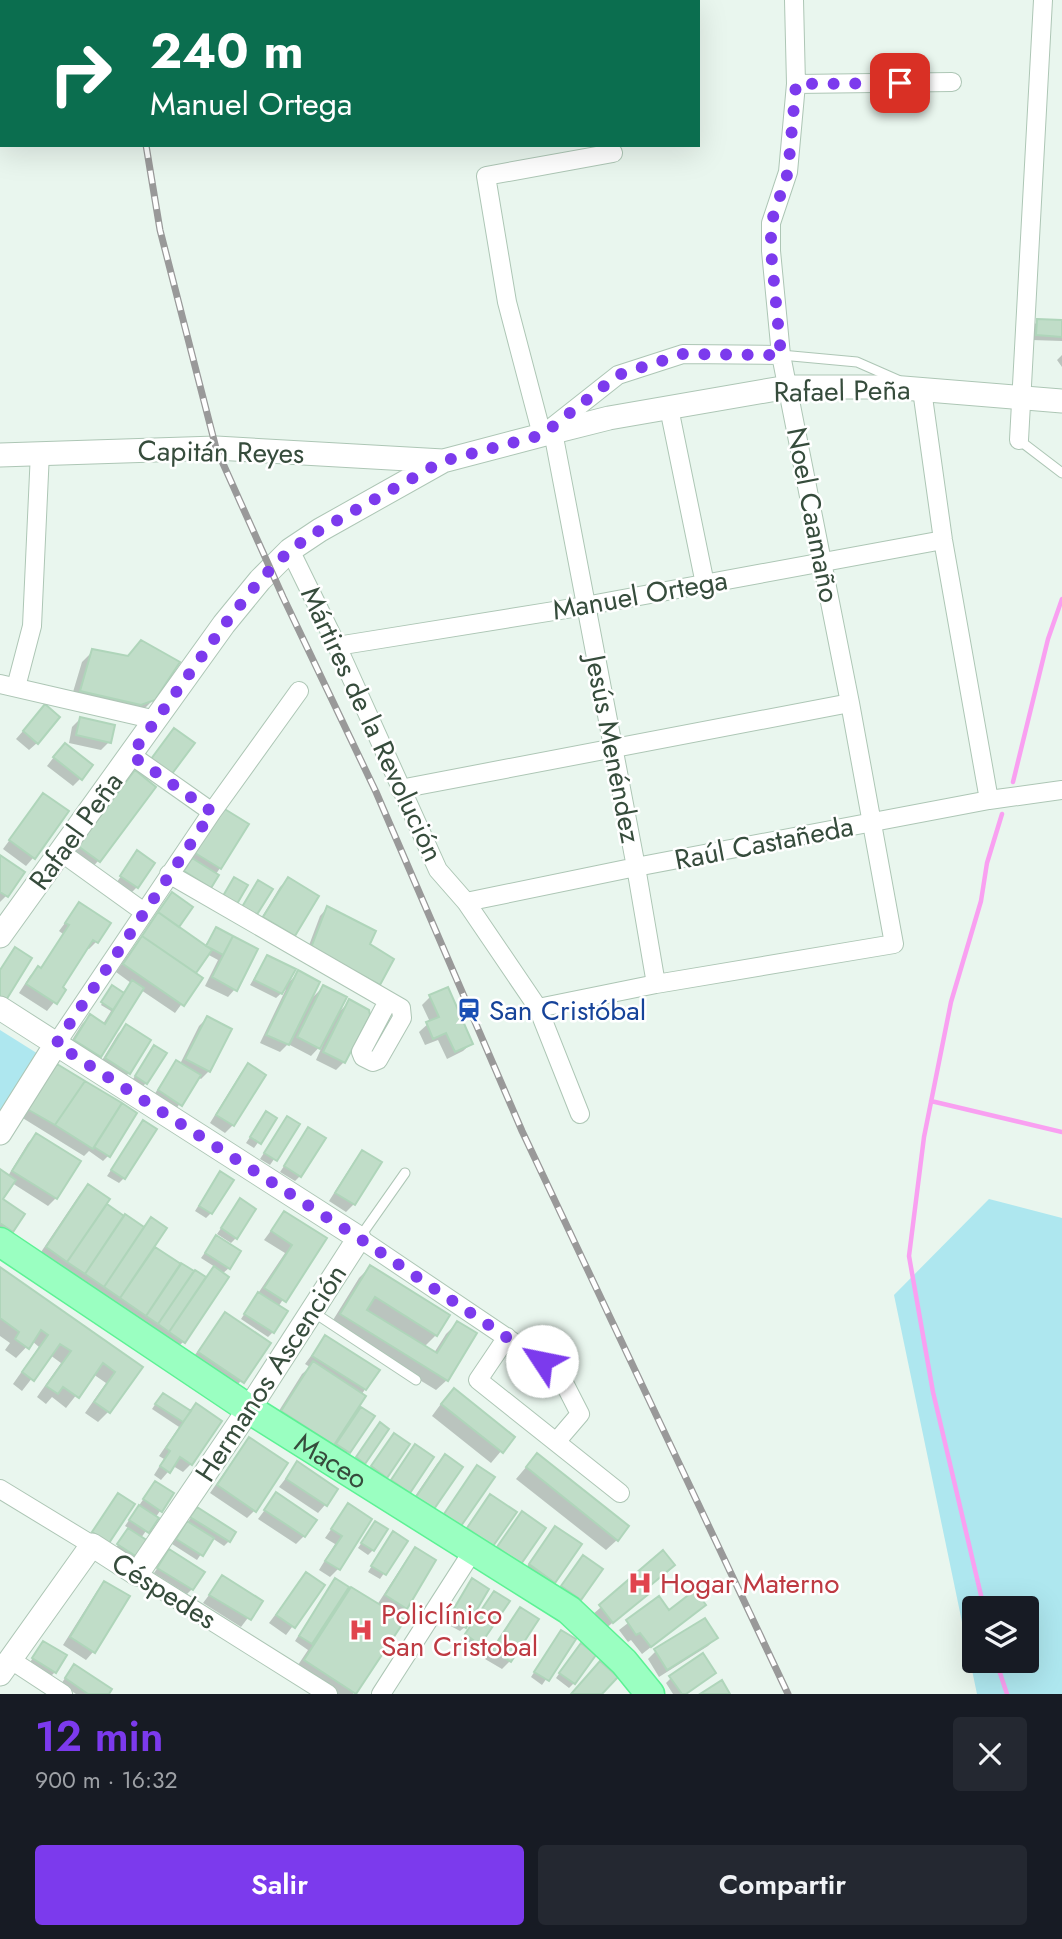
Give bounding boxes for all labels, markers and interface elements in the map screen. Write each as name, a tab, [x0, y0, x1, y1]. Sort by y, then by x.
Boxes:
text: 240 m	[150, 16, 304, 86]
icon: right	[35, 28, 126, 119]
pin	[870, 53, 930, 113]
icon: arrive	[881, 64, 919, 102]
text: Manuel Ortega	[150, 81, 352, 127]
street label: Rafael Peña	[773, 369, 911, 413]
street label: Noel Caamaño	[776, 424, 850, 606]
street label: Capitán Reyes	[137, 430, 305, 474]
street label: Manuel Ortega	[549, 559, 731, 631]
street label: Mártires de la Revolución	[290, 580, 454, 868]
street label: Jesús Menéndez	[574, 648, 651, 847]
street label: Rafael Peña	[19, 764, 133, 898]
street label: Raúl Castañeda	[671, 806, 857, 880]
place label: San Cristóbal	[489, 990, 646, 1031]
station icon: San Cristóbal	[455, 996, 483, 1024]
street label: Hermanos Ascención	[185, 1256, 357, 1490]
position arrow	[505, 1324, 579, 1398]
street label: Maceo	[287, 1422, 376, 1499]
street label: Céspedes	[104, 1543, 224, 1639]
place label: Hogar Materno	[660, 1563, 840, 1604]
hospital icon: Hogar Materno	[626, 1569, 654, 1597]
place label: Policlínico San Cristobal	[381, 1594, 538, 1667]
map controls	[962, 1596, 1039, 1673]
button: layers	[962, 1596, 1039, 1673]
hospital icon: Policlínico San Cristobal	[347, 1616, 375, 1644]
text: 12 min	[35, 1706, 163, 1767]
button: close	[953, 1717, 1027, 1791]
text: 900 m · 16:32	[35, 1763, 178, 1797]
button: Salir	[35, 1845, 524, 1925]
button: Compartir	[538, 1845, 1027, 1925]

